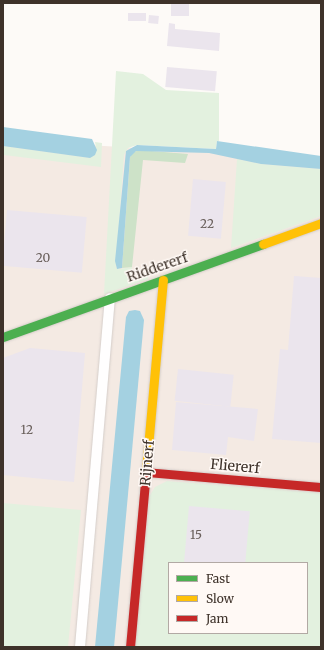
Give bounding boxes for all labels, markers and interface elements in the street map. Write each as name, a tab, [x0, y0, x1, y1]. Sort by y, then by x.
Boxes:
house number: 22	[200, 217, 214, 231]
street label: Riddererf	[124, 249, 190, 285]
house number: 20	[36, 251, 50, 265]
house number: 12	[21, 423, 33, 437]
street label: Rijnerf	[137, 439, 157, 487]
street label: Fliererf	[210, 455, 260, 477]
house number: 15	[190, 528, 202, 542]
legend	[168, 562, 308, 634]
text: Fast	[206, 571, 230, 586]
text: Slow	[206, 591, 234, 606]
text: Jam	[206, 611, 228, 626]

